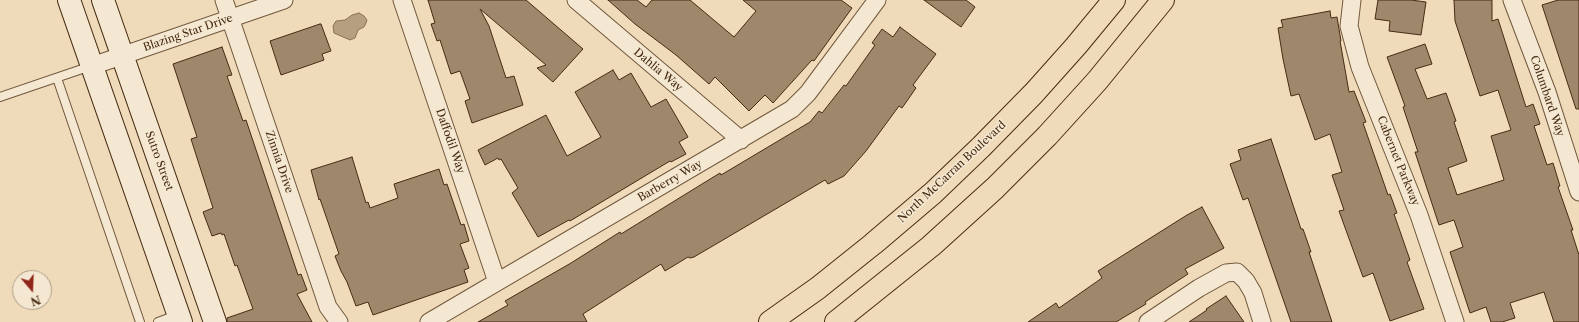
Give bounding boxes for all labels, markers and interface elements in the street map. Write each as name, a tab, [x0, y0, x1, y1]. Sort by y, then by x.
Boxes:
street label: Blazing Star Drive	[142, 11, 234, 55]
street label: Dahlia Way	[631, 46, 685, 94]
street label: Columbard Way	[1527, 54, 1567, 138]
street label: Daffodil Way	[433, 107, 467, 175]
street label: Cabernet Parkway	[1374, 114, 1422, 208]
street label: North McCarran Boulevard	[895, 119, 1009, 225]
street label: Sutro Street	[142, 129, 176, 193]
street label: Zinnia Drive	[262, 129, 296, 195]
street label: Barberry Way	[636, 157, 704, 205]
north arrow	[12, 270, 52, 310]
text: N	[29, 292, 42, 309]

